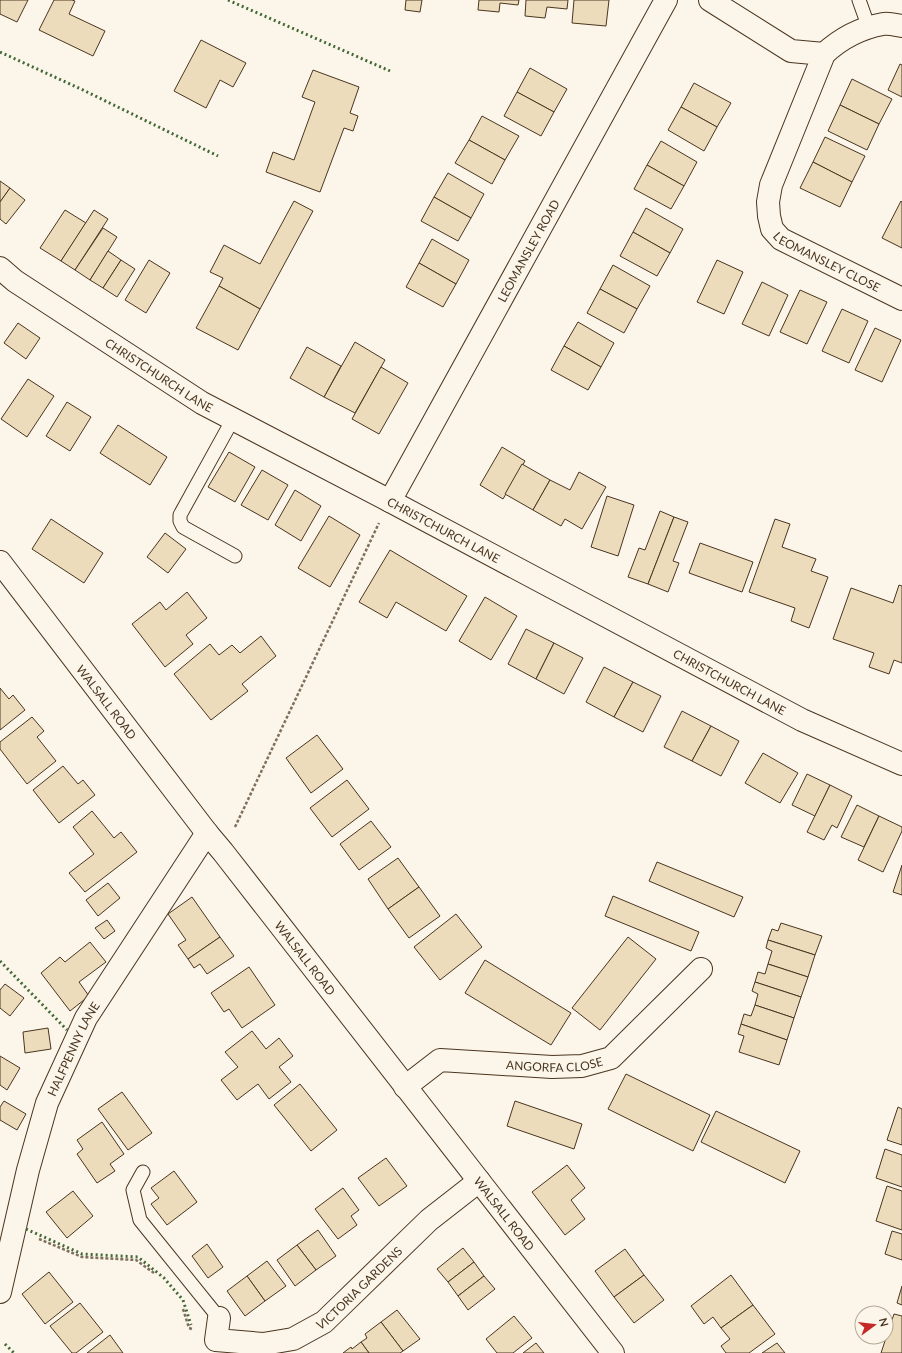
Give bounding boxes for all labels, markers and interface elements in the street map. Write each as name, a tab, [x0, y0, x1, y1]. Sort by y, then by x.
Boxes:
street label: LEOMANSLEY ROAD	[494, 197, 562, 304]
street label: LEOMANSLEY CLOSE	[770, 228, 883, 295]
street label: CHRISTCHURCH LANE	[103, 334, 216, 415]
street label: CHRISTCHURCH LANE	[385, 493, 503, 566]
street label: CHRISTCHURCH LANE	[671, 646, 789, 718]
street label: WALSALL ROAD	[74, 662, 140, 742]
street label: WALSALL ROAD	[272, 918, 339, 998]
street label: HALFPENNY LANE	[44, 999, 102, 1098]
street label: ANGORFA CLOSE	[506, 1053, 604, 1075]
street label: WALSALL ROAD	[471, 1173, 538, 1254]
street label: VICTORIA GARDENS	[313, 1243, 405, 1332]
north arrow	[854, 1305, 894, 1345]
text: N	[877, 1317, 892, 1328]

